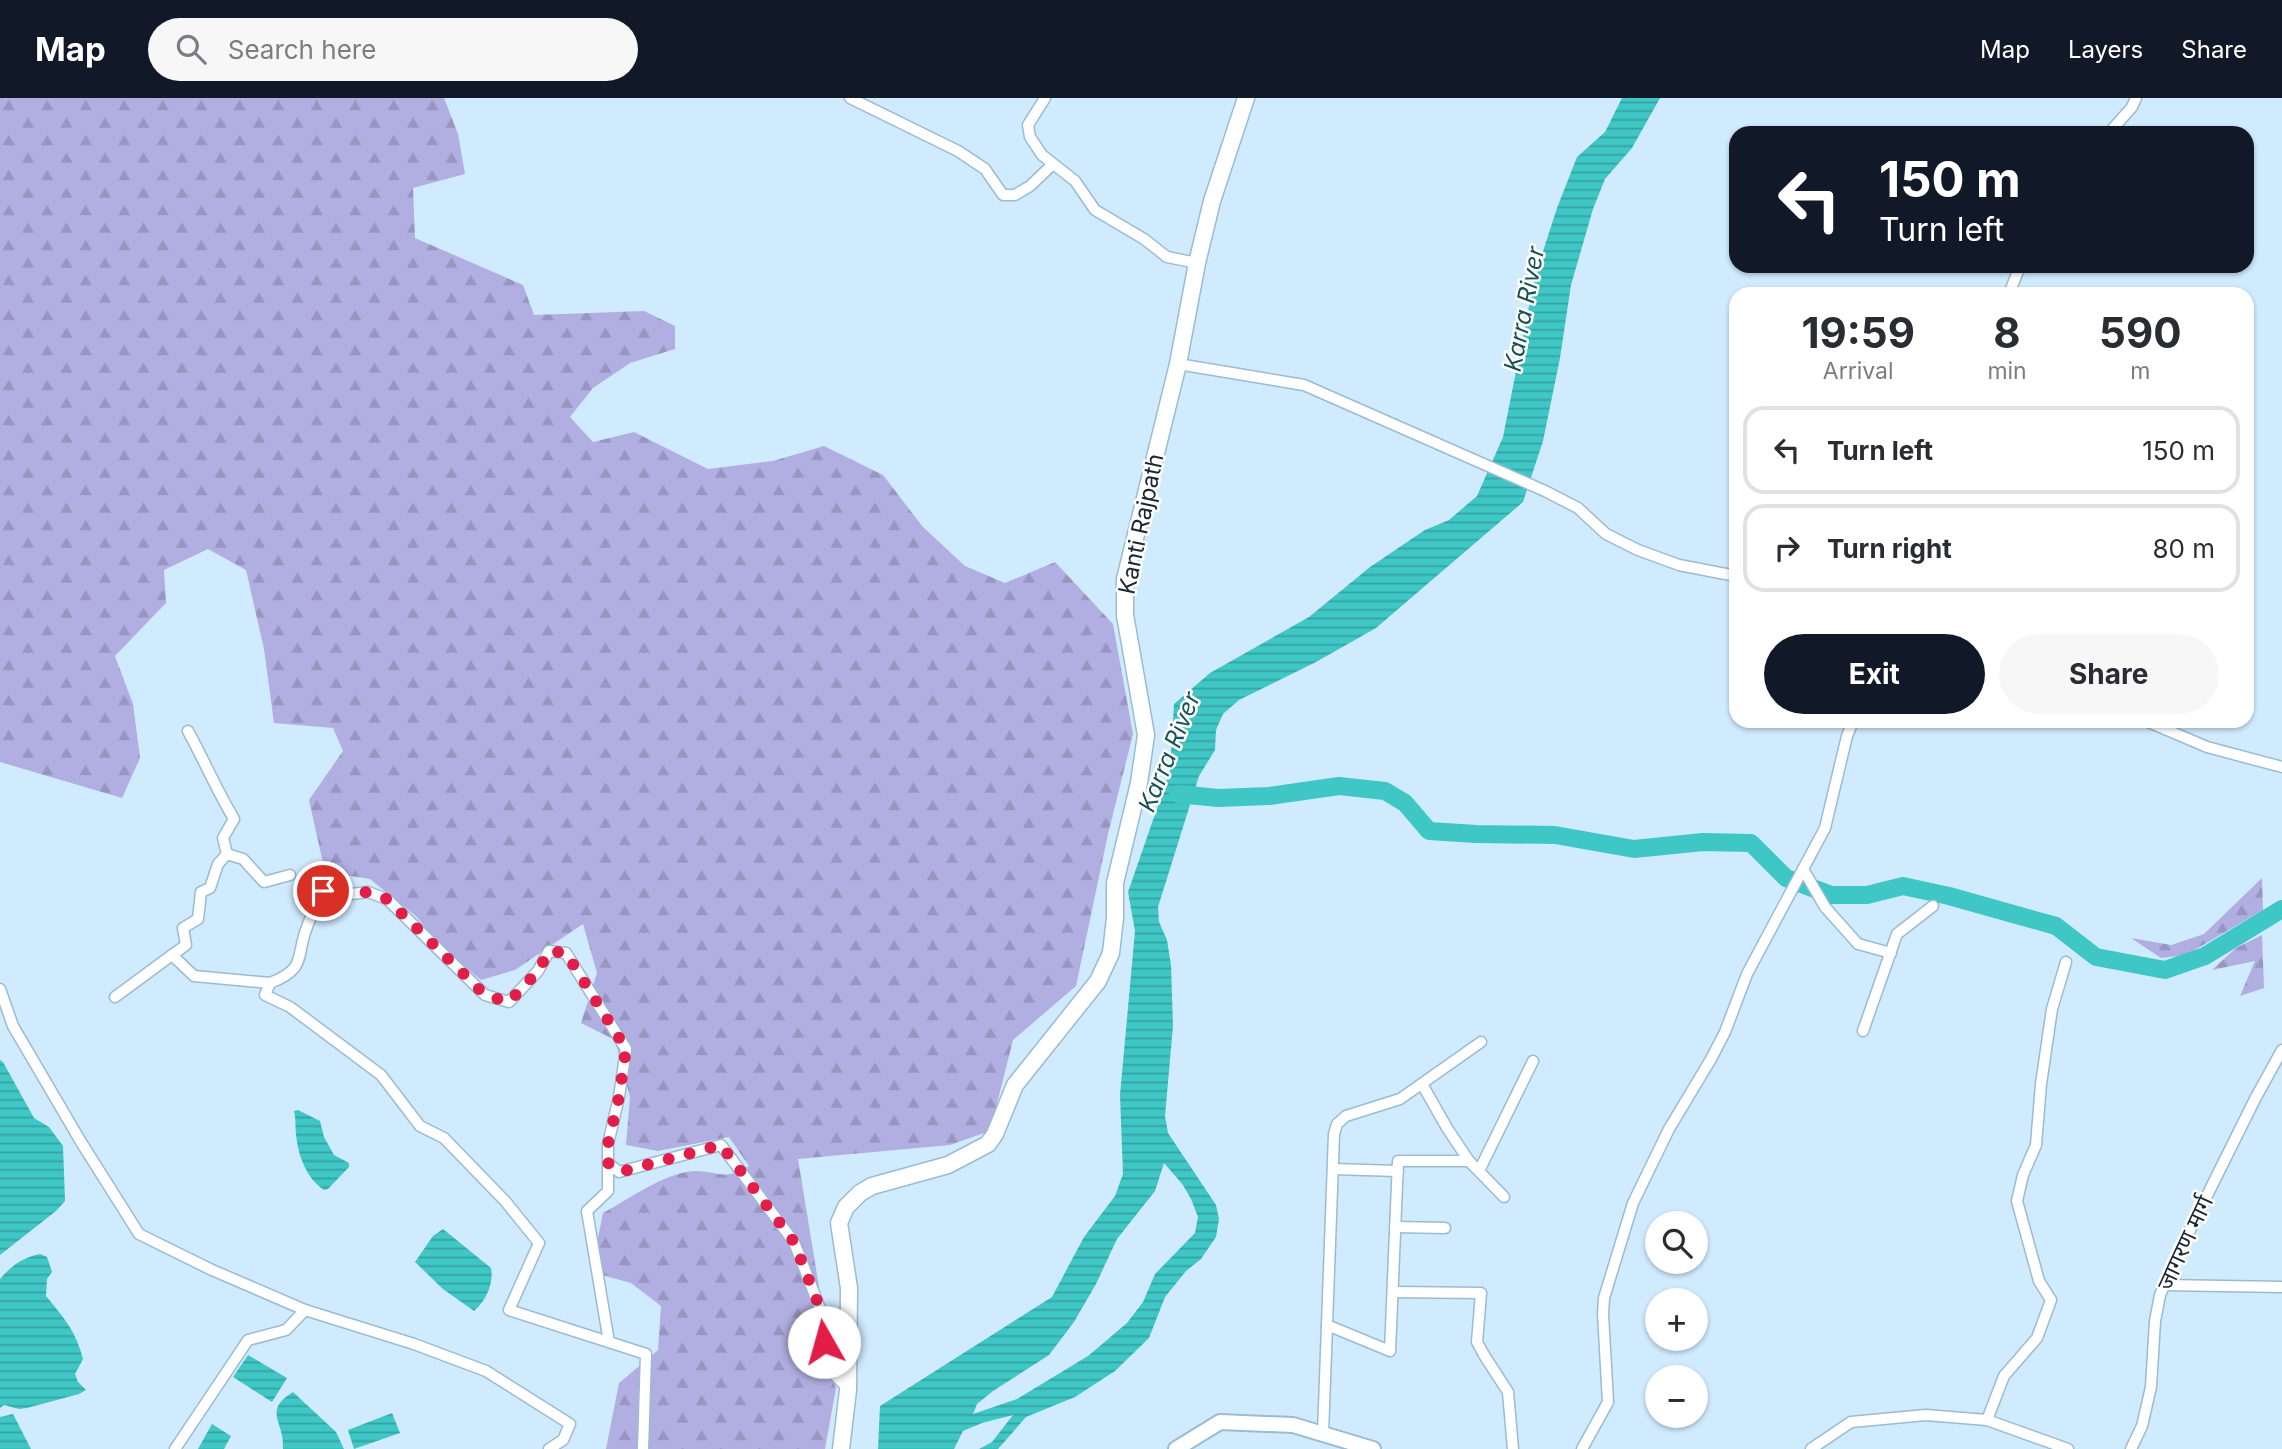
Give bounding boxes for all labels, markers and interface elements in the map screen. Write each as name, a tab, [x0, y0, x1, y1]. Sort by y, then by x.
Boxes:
search box	[148, 18, 638, 81]
text: Map	[35, 29, 106, 69]
icon: search	[172, 30, 210, 68]
text: Search here	[228, 34, 376, 65]
text: Map	[1980, 35, 2030, 64]
text: Layers	[2068, 35, 2143, 64]
text: Share	[2181, 35, 2247, 64]
text: 150 m	[1879, 150, 2021, 209]
icon: left	[1764, 154, 1855, 245]
text: Turn left	[1879, 210, 2004, 249]
water label: Karra River	[1498, 243, 1550, 374]
text: 19:59	[1801, 307, 1915, 358]
text: 8	[1993, 307, 2021, 358]
text: 590	[2099, 307, 2182, 358]
text: Arrival	[1823, 357, 1894, 385]
text: min	[1987, 357, 2027, 385]
text: m	[2130, 357, 2150, 385]
icon: left	[1768, 431, 1806, 469]
text: Turn left	[1827, 435, 1933, 466]
text: 150 m	[2142, 435, 2215, 466]
street label: Kanti Rajpath	[1112, 451, 1170, 597]
icon: right	[1768, 529, 1806, 567]
text: Turn right	[1827, 533, 1952, 564]
text: 80 m	[2152, 533, 2215, 564]
button: Exit	[1764, 634, 1985, 714]
button: Share	[1999, 634, 2219, 714]
water label: Karra River	[1132, 687, 1207, 816]
pin	[293, 861, 353, 921]
icon: arrive	[304, 872, 342, 910]
street label: जागरण मार्ग	[2151, 1190, 2220, 1295]
map controls	[1645, 1211, 1708, 1428]
button: search	[1645, 1211, 1708, 1274]
button: +	[1645, 1288, 1708, 1351]
position arrow	[787, 1305, 861, 1379]
button: −	[1645, 1365, 1708, 1428]

